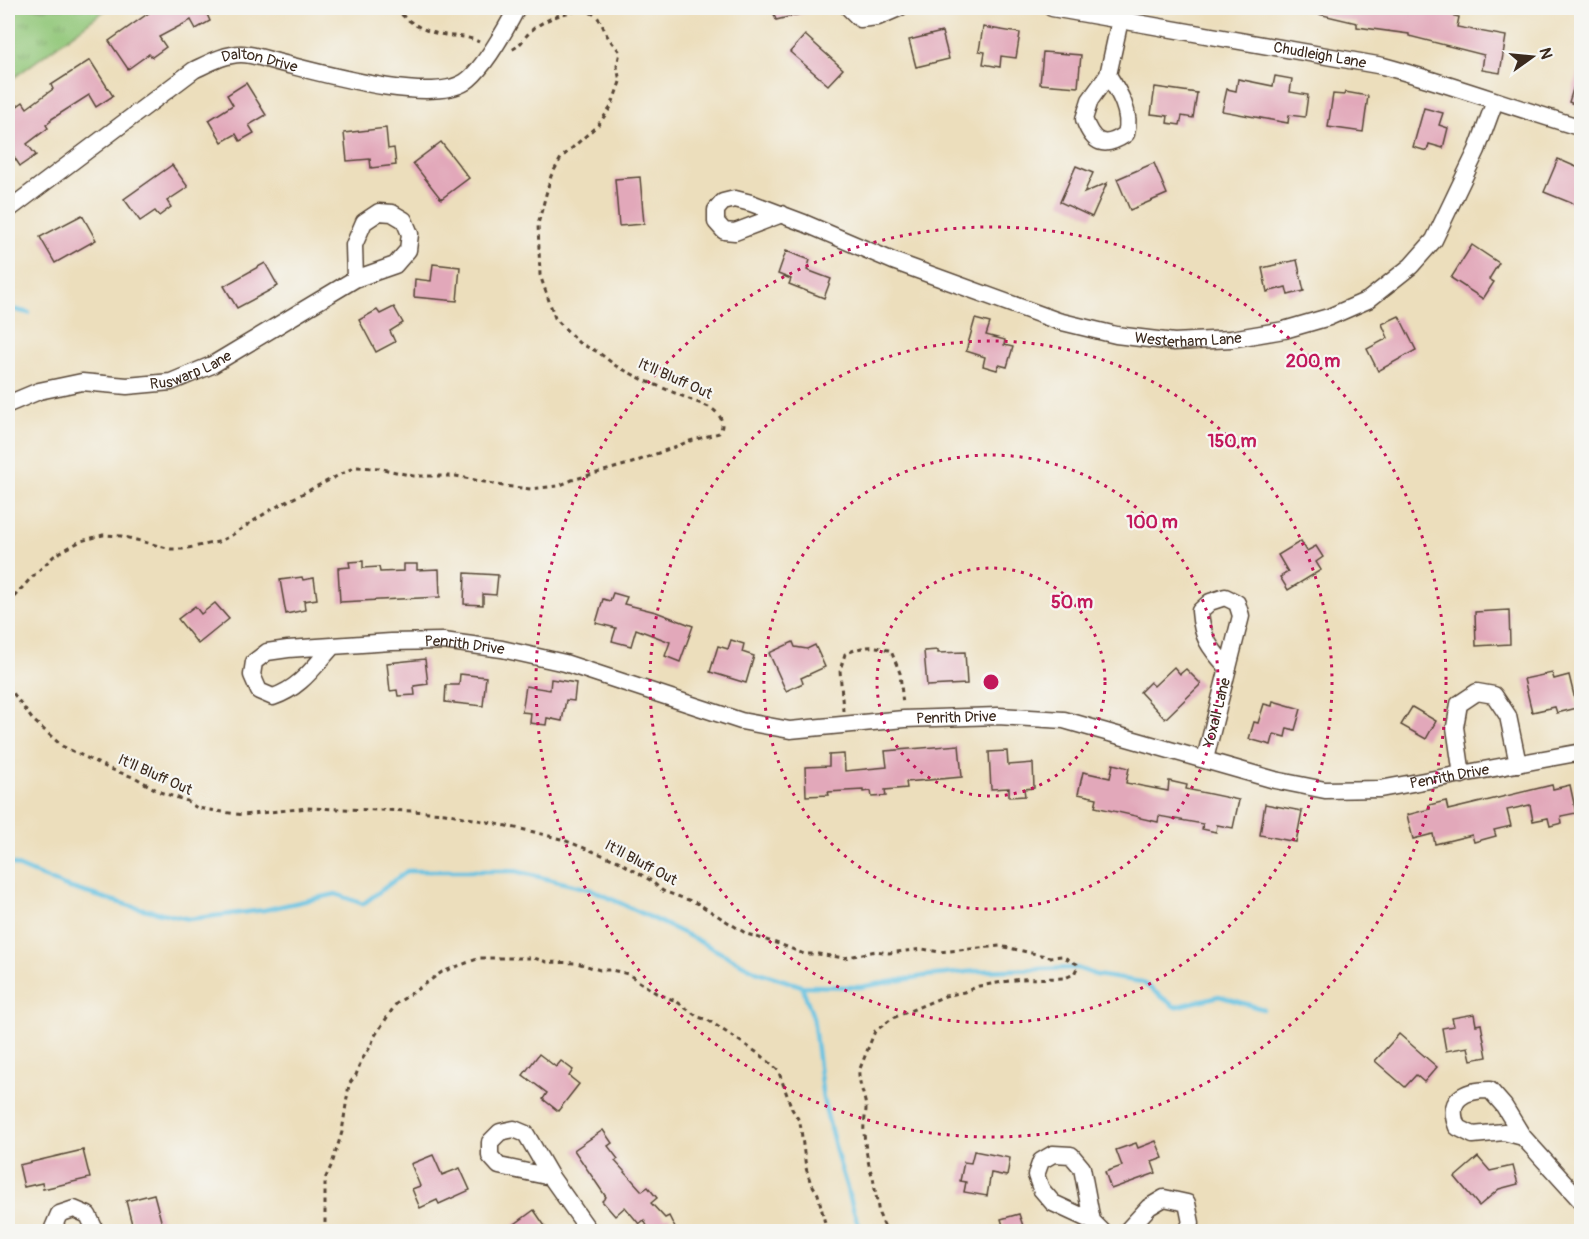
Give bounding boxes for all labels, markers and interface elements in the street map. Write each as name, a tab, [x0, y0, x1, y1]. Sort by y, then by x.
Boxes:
north arrow	[1502, 27, 1562, 87]
street label: Chudleigh Lane	[1272, 37, 1368, 73]
street label: Dalton Drive	[219, 44, 300, 77]
text: N	[1534, 46, 1557, 61]
street label: Westerham Lane	[1134, 328, 1244, 352]
street label: Ruswarp Lane	[149, 346, 235, 393]
text: 200 m	[1286, 350, 1340, 373]
street label: It'll Bluff Out	[635, 354, 716, 404]
text: 150 m	[1208, 430, 1257, 453]
text: 100 m	[1126, 511, 1178, 534]
text: 50 m	[1051, 591, 1093, 614]
street label: Penrith Drive	[425, 631, 506, 659]
centre of rings	[981, 672, 1001, 692]
street label: Yoxall Lane	[1199, 675, 1235, 750]
street label: Penrith Drive	[916, 707, 997, 728]
street label: It'll Bluff Out	[115, 750, 196, 800]
street label: Penrith Drive	[1408, 760, 1491, 793]
street label: It'll Bluff Out	[601, 836, 681, 890]

